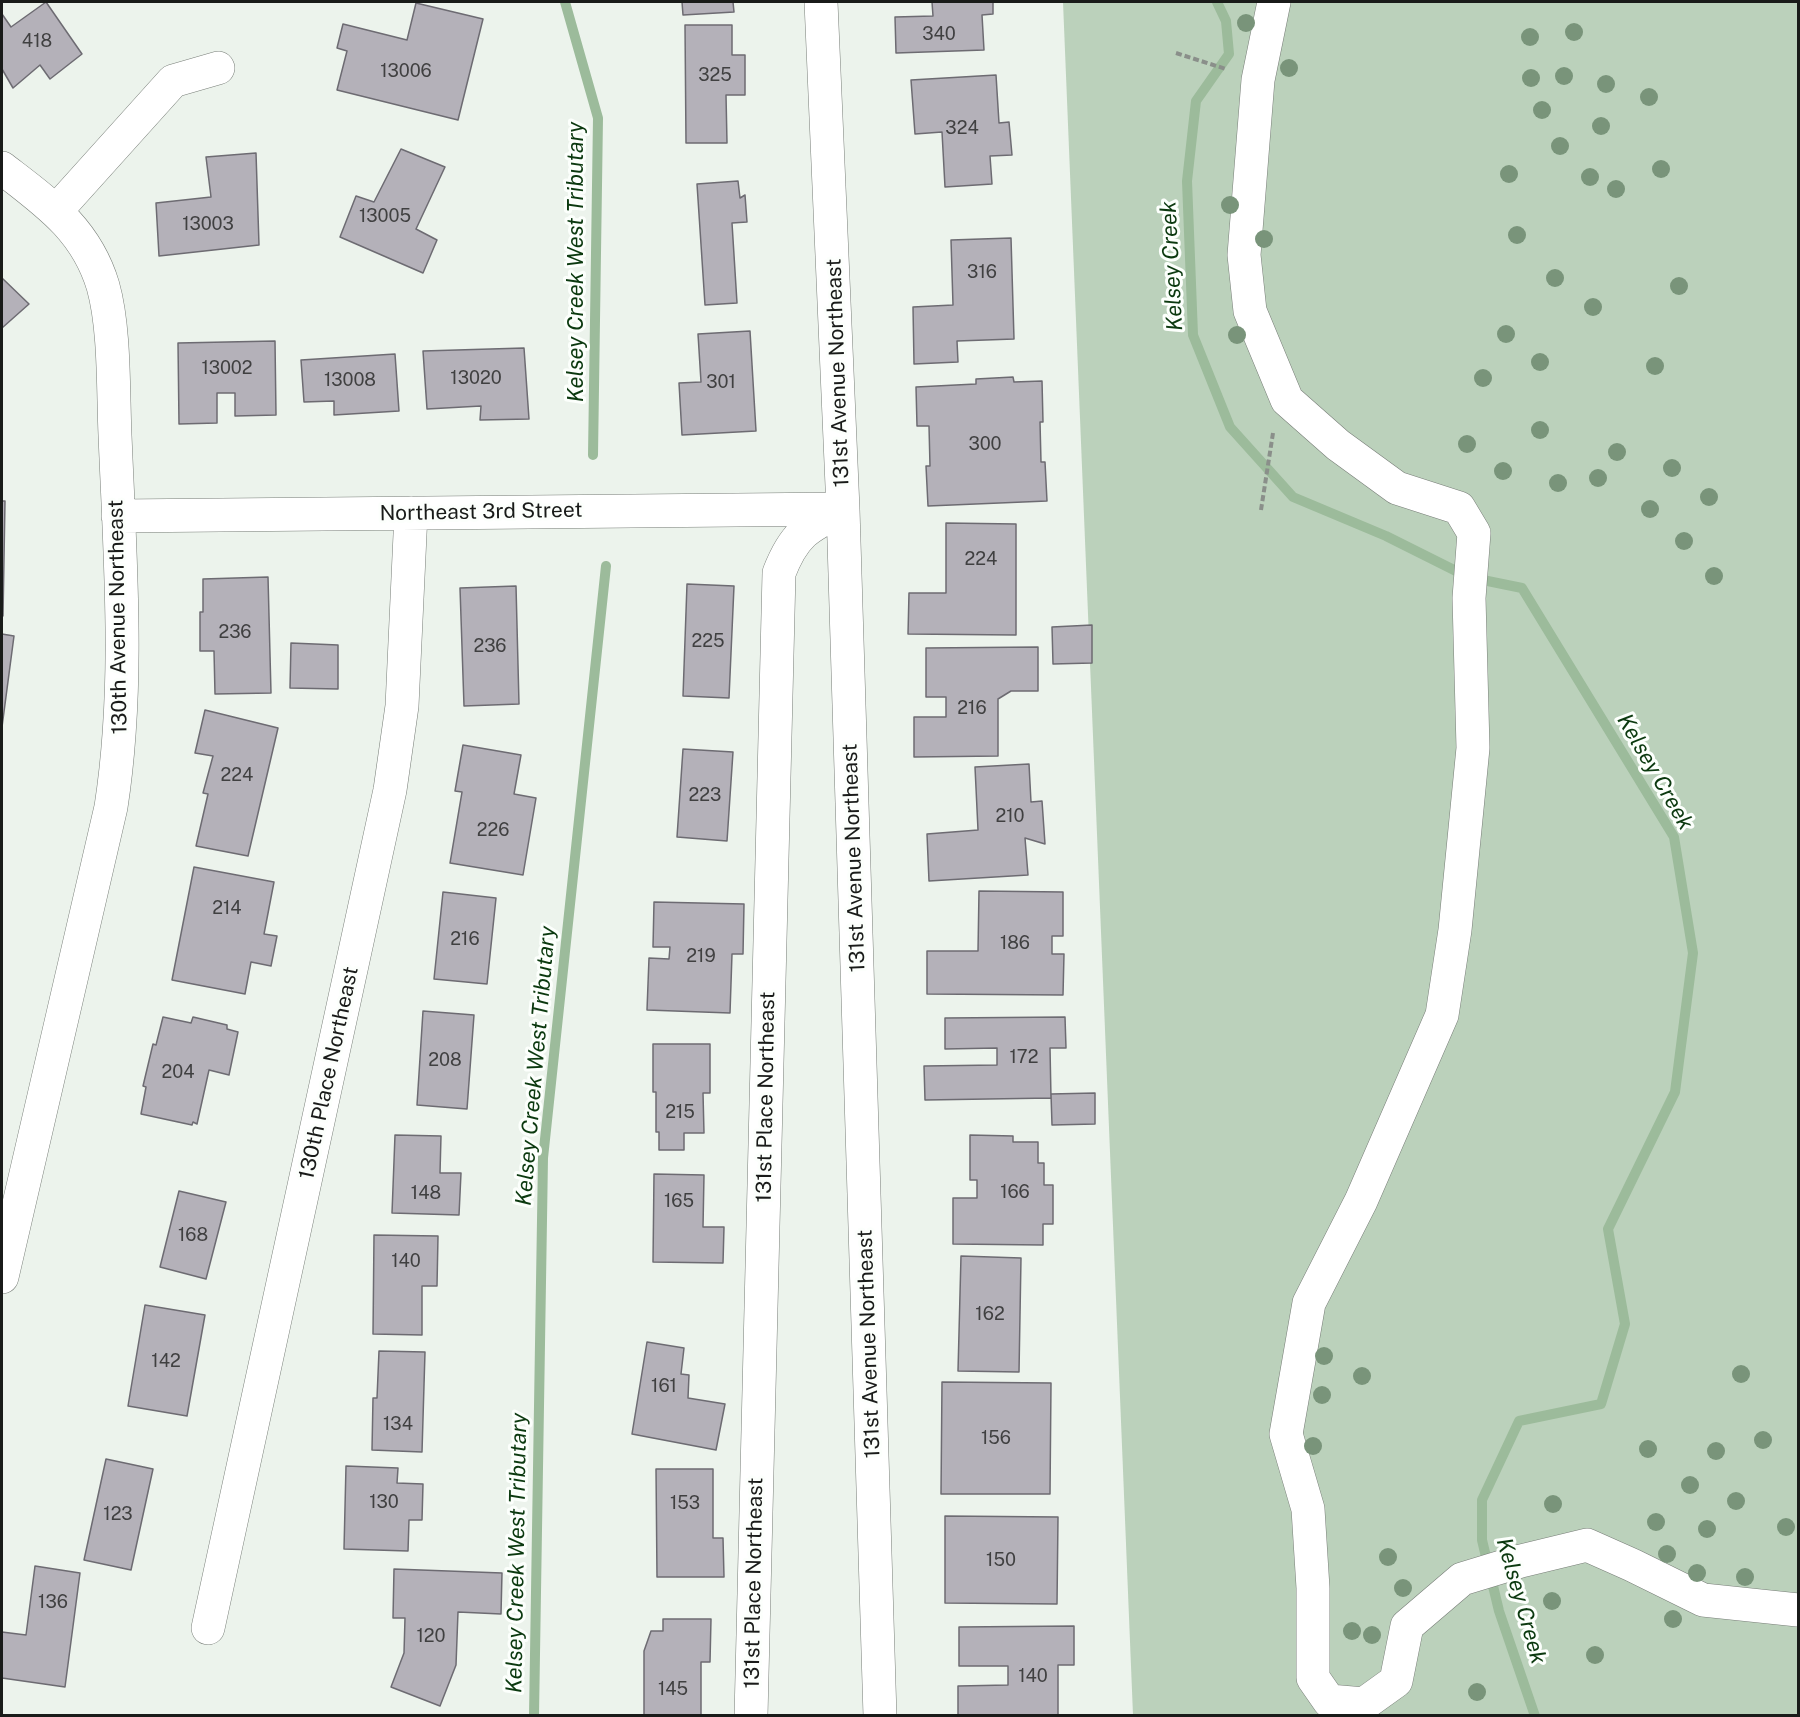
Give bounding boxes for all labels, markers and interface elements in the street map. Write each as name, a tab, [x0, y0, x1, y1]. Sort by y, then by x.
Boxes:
house number: 340	[922, 23, 956, 45]
house number: 418	[22, 30, 52, 52]
house number: 13006	[380, 60, 432, 82]
house number: 325	[698, 64, 732, 86]
house number: 324	[945, 117, 979, 139]
water label: Kelsey Creek West Tributary	[563, 122, 589, 402]
water label: Kelsey Creek	[1155, 201, 1189, 331]
house number: 13005	[359, 205, 411, 227]
house number: 13003	[182, 213, 234, 235]
street label: 131st Avenue Northeast	[821, 258, 855, 488]
house number: 316	[967, 261, 997, 283]
house number: 13002	[201, 357, 253, 379]
house number: 13020	[450, 367, 502, 389]
house number: 13008	[324, 369, 376, 391]
house number: 301	[706, 371, 736, 393]
house number: 300	[968, 433, 1002, 455]
street label: Northeast 3rd Street	[379, 498, 583, 526]
street label: 130th Avenue Northeast	[103, 499, 133, 735]
house number: 224	[965, 548, 997, 570]
house number: 236	[218, 621, 252, 643]
house number: 225	[692, 630, 724, 652]
house number: 236	[473, 635, 507, 657]
house number: 216	[957, 697, 987, 719]
water label: Kelsey Creek	[1611, 709, 1699, 835]
street label: 131st Avenue Northeast	[837, 743, 871, 973]
house number: 224	[221, 764, 253, 786]
house number: 223	[689, 784, 721, 806]
house number: 210	[995, 805, 1025, 827]
house number: 226	[477, 819, 509, 841]
house number: 214	[212, 897, 242, 919]
water label: Kelsey Creek West Tributary	[511, 925, 561, 1207]
house number: 216	[450, 928, 480, 950]
house number: 186	[1000, 932, 1030, 954]
house number: 219	[686, 945, 716, 967]
street label: 130th Place Northeast	[294, 964, 364, 1182]
street label: 131st Place Northeast	[752, 991, 780, 1203]
house number: 172	[1010, 1046, 1038, 1068]
house number: 208	[428, 1049, 462, 1071]
house number: 204	[161, 1061, 195, 1083]
house number: 215	[665, 1101, 695, 1123]
house number: 166	[1000, 1181, 1030, 1203]
house number: 148	[411, 1182, 441, 1204]
house number: 165	[664, 1190, 694, 1212]
house number: 168	[178, 1224, 208, 1246]
street label: 131st Avenue Northeast	[852, 1229, 886, 1459]
house number: 140	[391, 1250, 421, 1272]
house number: 162	[975, 1303, 1005, 1325]
house number: 142	[151, 1350, 181, 1372]
house number: 161	[651, 1375, 677, 1397]
house number: 134	[383, 1413, 413, 1435]
water label: Kelsey Creek West Tributary	[501, 1413, 533, 1693]
house number: 156	[981, 1427, 1011, 1449]
street label: 131st Place Northeast	[740, 1477, 768, 1689]
house number: 130	[369, 1491, 399, 1513]
house number: 153	[670, 1492, 700, 1514]
house number: 123	[103, 1503, 133, 1525]
water label: Kelsey Creek	[1490, 1535, 1552, 1667]
house number: 150	[986, 1549, 1016, 1571]
house number: 136	[38, 1591, 68, 1613]
house number: 120	[416, 1625, 446, 1647]
house number: 140	[1018, 1665, 1048, 1687]
house number: 145	[658, 1678, 688, 1700]

